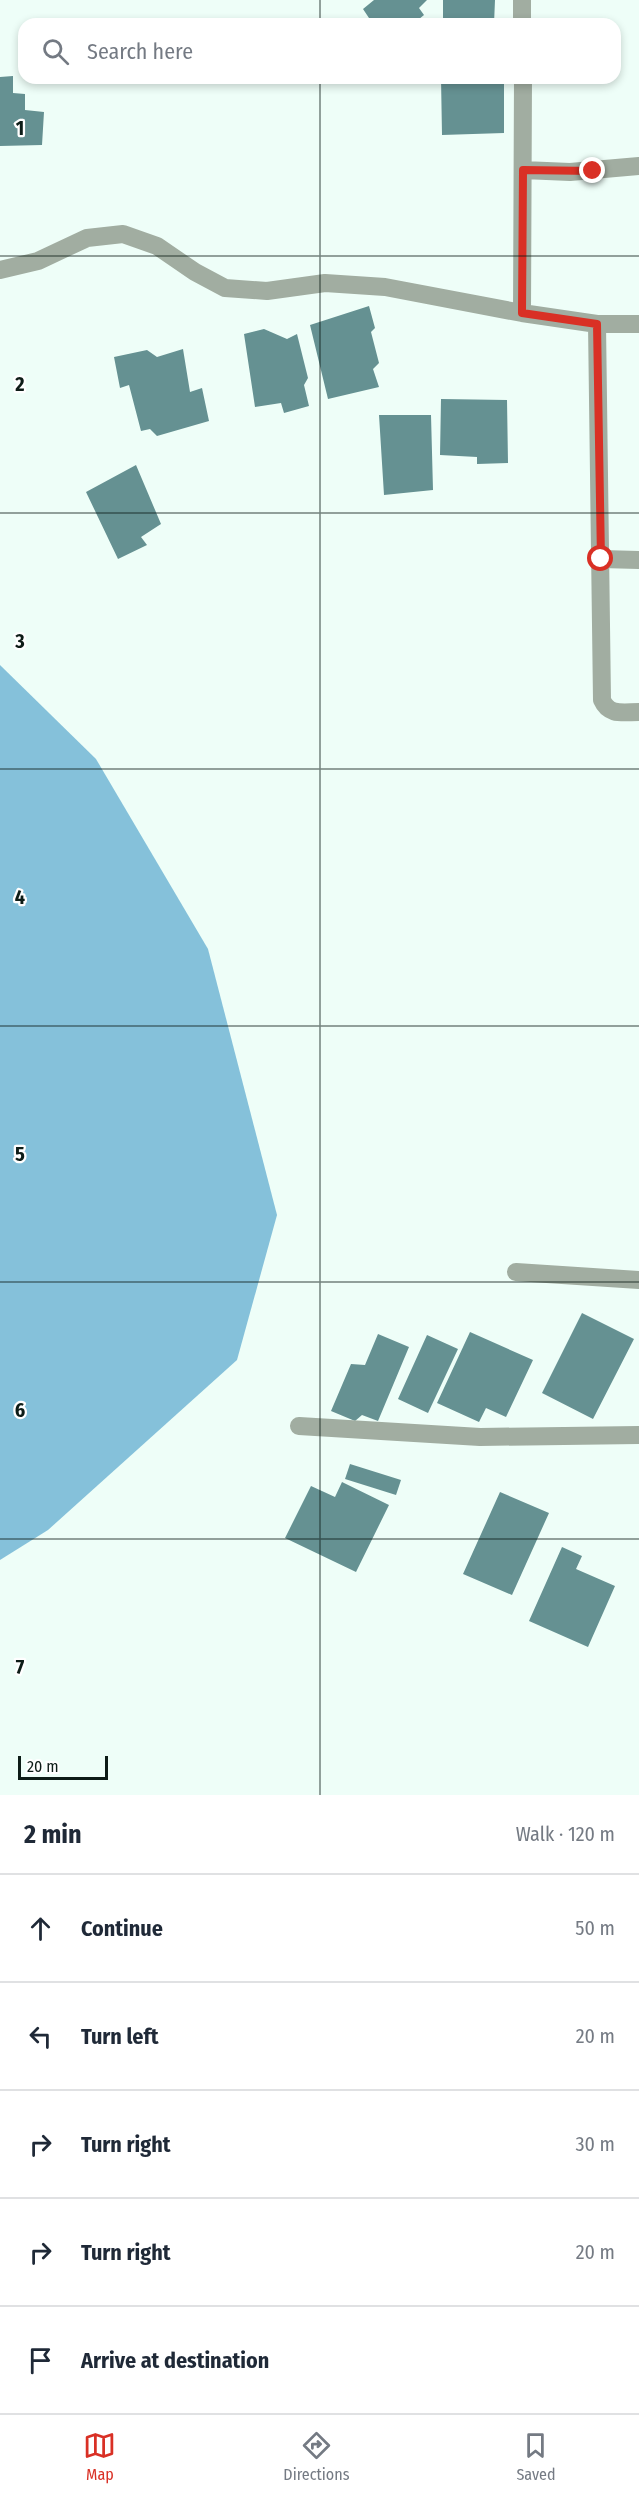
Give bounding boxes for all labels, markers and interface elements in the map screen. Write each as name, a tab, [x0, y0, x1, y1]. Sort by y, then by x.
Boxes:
search box	[18, 18, 621, 84]
icon: search	[39, 35, 72, 68]
text: Search here	[87, 38, 193, 65]
text: 1	[16, 116, 24, 140]
route end	[579, 157, 605, 183]
text: 2	[14, 372, 25, 396]
route start	[587, 545, 613, 571]
text: 3	[14, 629, 25, 653]
text: 4	[15, 885, 25, 909]
text: 5	[15, 1142, 25, 1166]
text: 6	[15, 1398, 25, 1422]
text: 7	[16, 1655, 25, 1679]
scale bar	[18, 1753, 108, 1780]
text: 20 m	[27, 1757, 58, 1776]
text: 2 min	[24, 1819, 82, 1850]
text: Walk · 120 m	[516, 1822, 615, 1846]
icon: ahead	[24, 1912, 57, 1945]
text: Continue	[81, 1915, 163, 1942]
text: 50 m	[575, 1916, 615, 1940]
icon: left	[24, 2020, 57, 2053]
text: Turn left	[81, 2023, 159, 2050]
text: 20 m	[576, 2024, 615, 2048]
icon: right	[24, 2128, 57, 2161]
text: Turn right	[81, 2131, 170, 2158]
text: 30 m	[575, 2132, 615, 2156]
icon: right	[24, 2236, 57, 2269]
text: Turn right	[81, 2239, 170, 2266]
text: 20 m	[576, 2240, 615, 2264]
icon: arrive	[24, 2344, 57, 2377]
text: Arrive at destination	[81, 2347, 269, 2374]
tab: Map	[83, 2429, 116, 2484]
tab: Directions	[283, 2429, 350, 2484]
tab: Saved	[516, 2429, 556, 2484]

